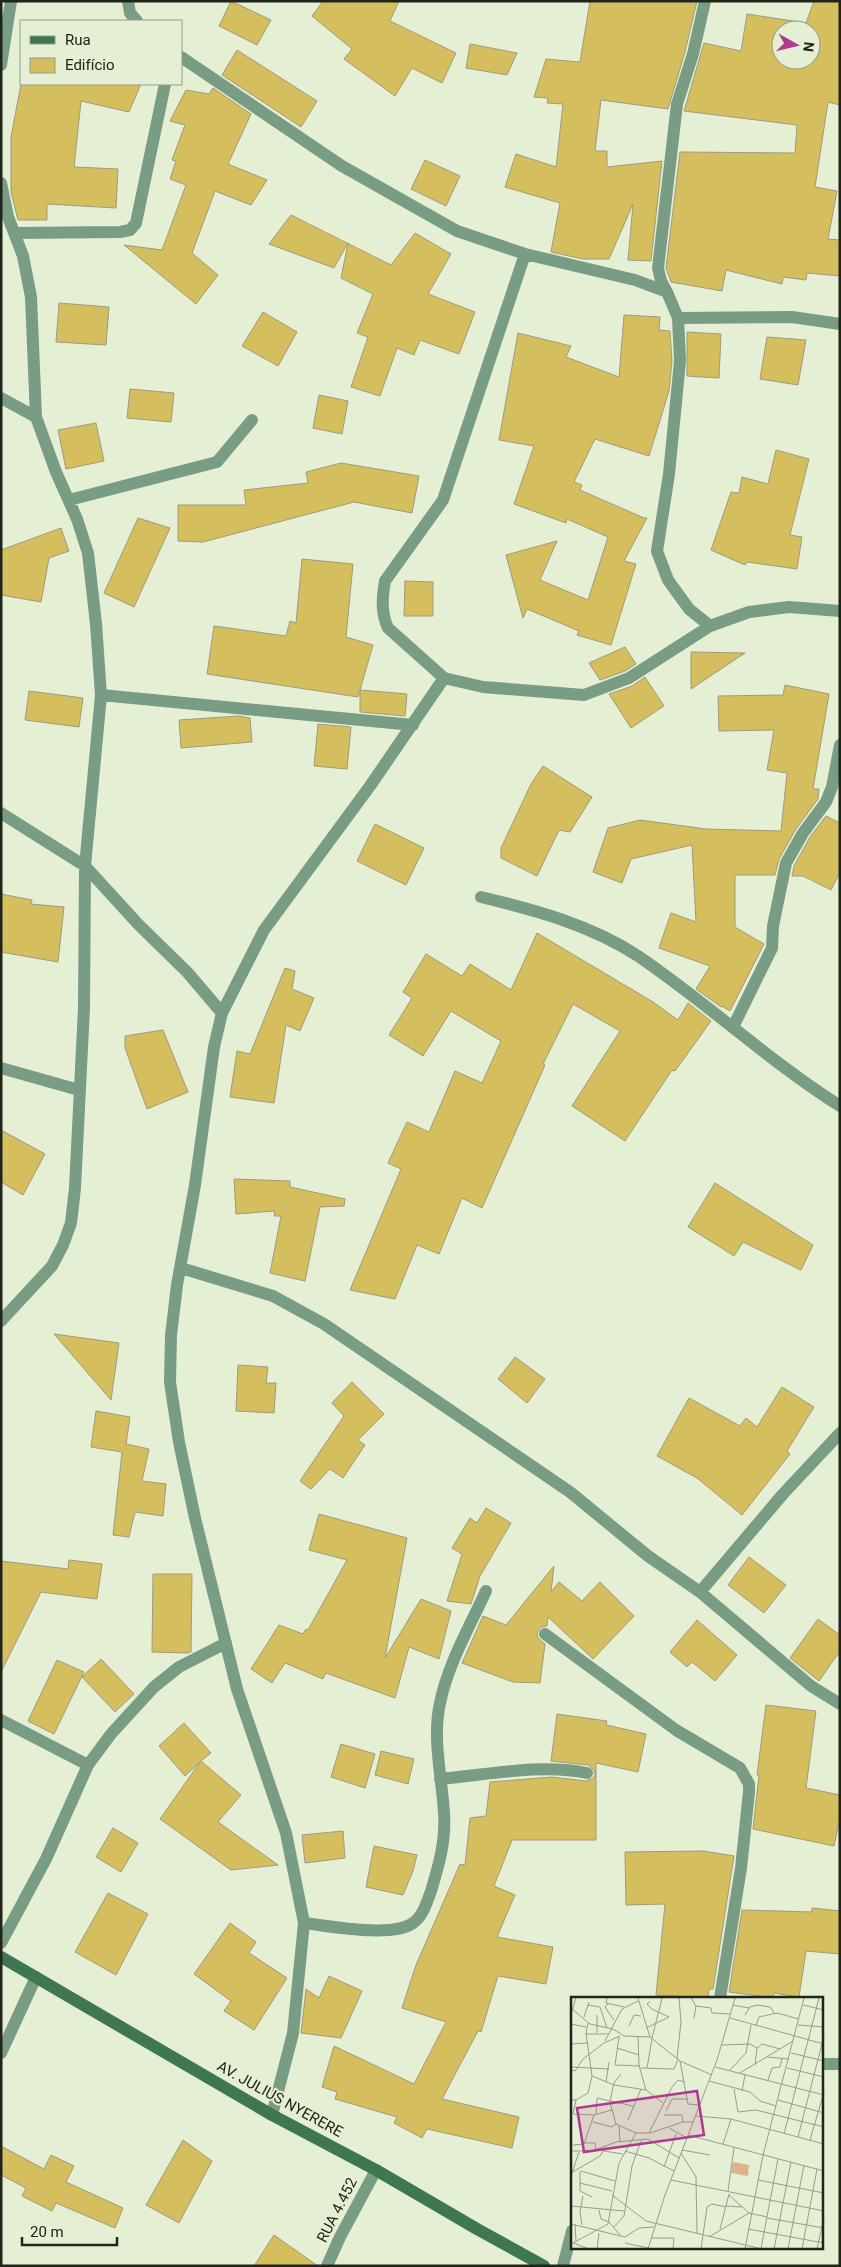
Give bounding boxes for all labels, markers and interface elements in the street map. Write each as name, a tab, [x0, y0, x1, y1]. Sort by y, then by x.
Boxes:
legend	[20, 20, 182, 85]
north arrow	[771, 20, 821, 70]
text: Rua	[65, 31, 91, 49]
text: N	[800, 41, 817, 53]
text: Edifício	[65, 56, 114, 74]
inset map	[571, 1997, 824, 2250]
street label: AV. JULIUS NYERERE	[214, 2057, 346, 2141]
street label: RUA 4.452	[313, 2175, 361, 2245]
scale bar	[22, 2214, 118, 2246]
text: 20 m	[30, 2223, 64, 2241]

